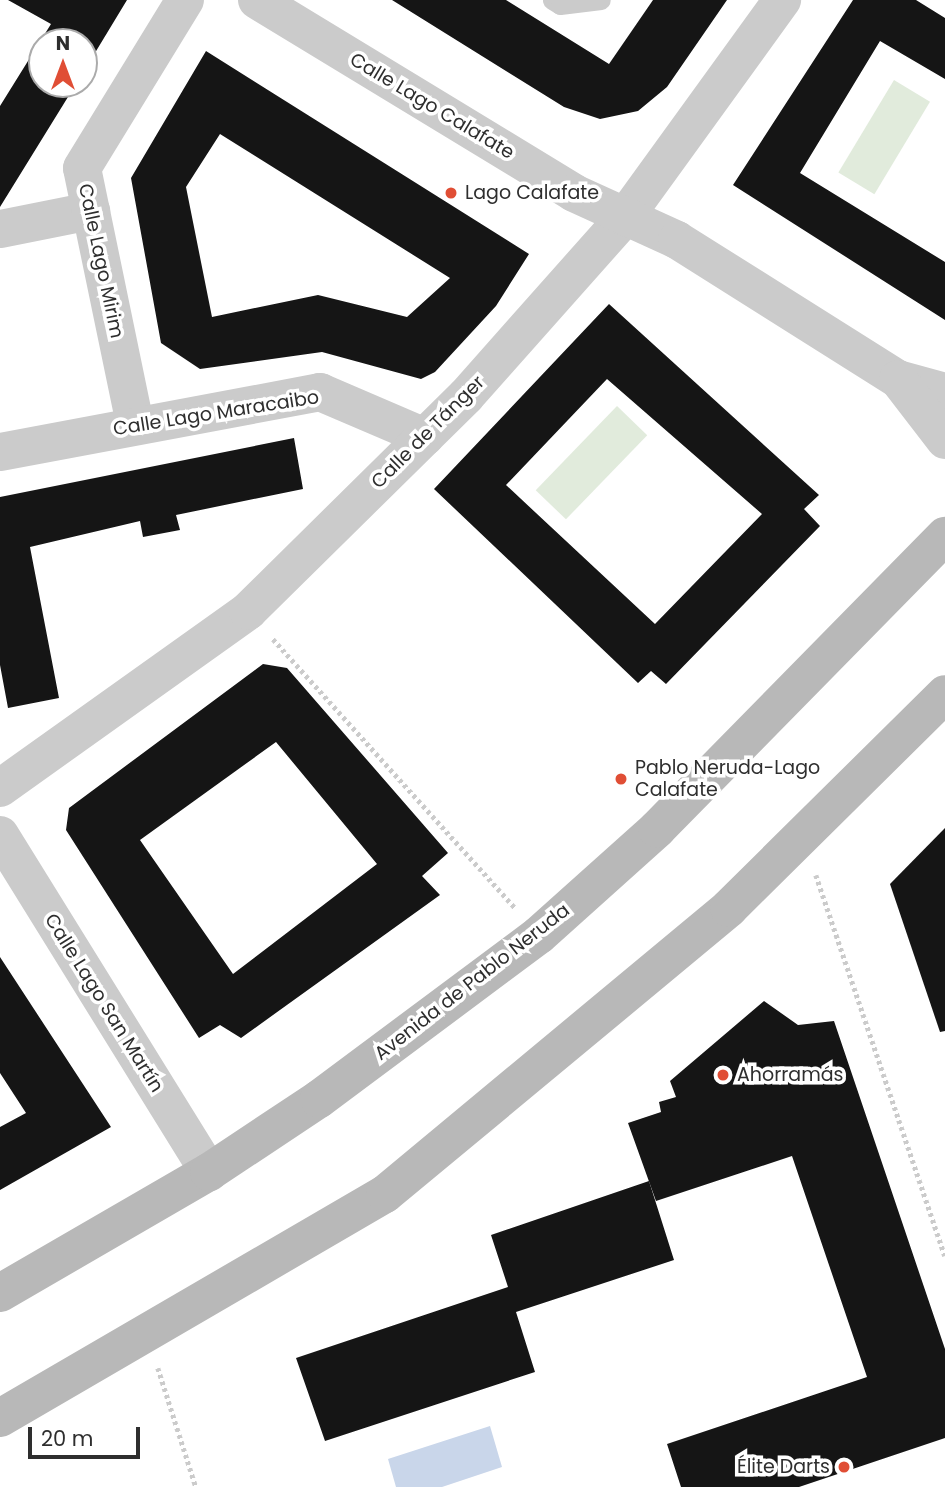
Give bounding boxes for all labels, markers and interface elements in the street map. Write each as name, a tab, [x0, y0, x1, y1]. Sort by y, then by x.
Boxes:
north arrow	[28, 28, 98, 98]
text: N	[56, 30, 70, 57]
street label: Calle Lago Calafate	[346, 48, 518, 164]
street label: Calle Lago Mirim	[74, 182, 128, 340]
place label: Lago Calafate	[465, 182, 599, 204]
marker: Lago Calafate	[443, 185, 459, 201]
street label: Calle de Tánger	[367, 371, 489, 493]
street label: Calle Lago Maracaibo	[111, 385, 321, 441]
place label: Pablo Neruda-Lago Calafate	[635, 757, 820, 801]
marker: Pablo Neruda-Lago Calafate	[613, 771, 629, 787]
street label: Avenida de Pablo Neruda	[370, 899, 574, 1065]
street label: Calle Lago San Martín	[40, 910, 168, 1096]
place label: Ahorramás	[737, 1064, 843, 1086]
marker: Ahorramás	[715, 1067, 731, 1083]
scale bar	[32, 1414, 144, 1458]
text: 20 m	[41, 1424, 94, 1453]
place label: Élite Darts	[737, 1456, 830, 1478]
marker: Élite Darts	[836, 1459, 852, 1475]

